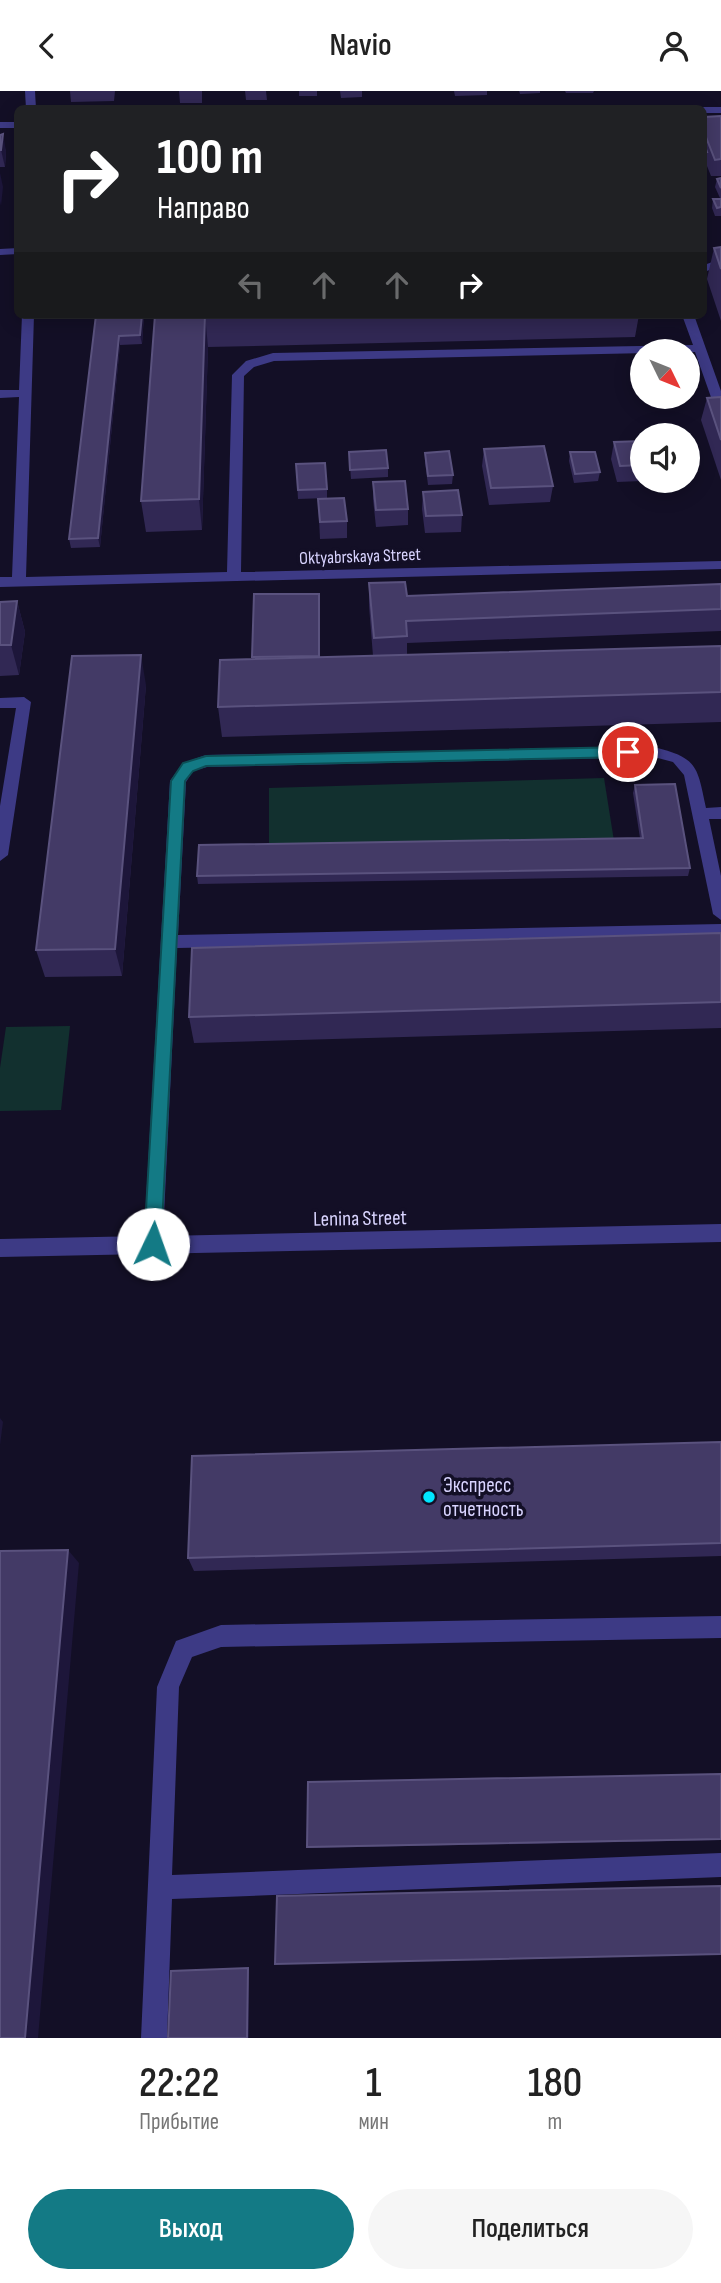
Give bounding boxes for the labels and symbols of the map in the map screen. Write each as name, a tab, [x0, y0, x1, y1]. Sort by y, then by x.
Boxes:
north arrow	[630, 339, 700, 409]
street label: Oktyabrskaya Street	[299, 544, 422, 569]
pin	[598, 722, 658, 782]
street label: Lenina Street	[313, 1205, 407, 1232]
position arrow	[116, 1207, 190, 1281]
place label: Экспресс отчетность	[443, 1473, 524, 1522]
marker: Экспресс отчетность	[421, 1489, 437, 1505]

